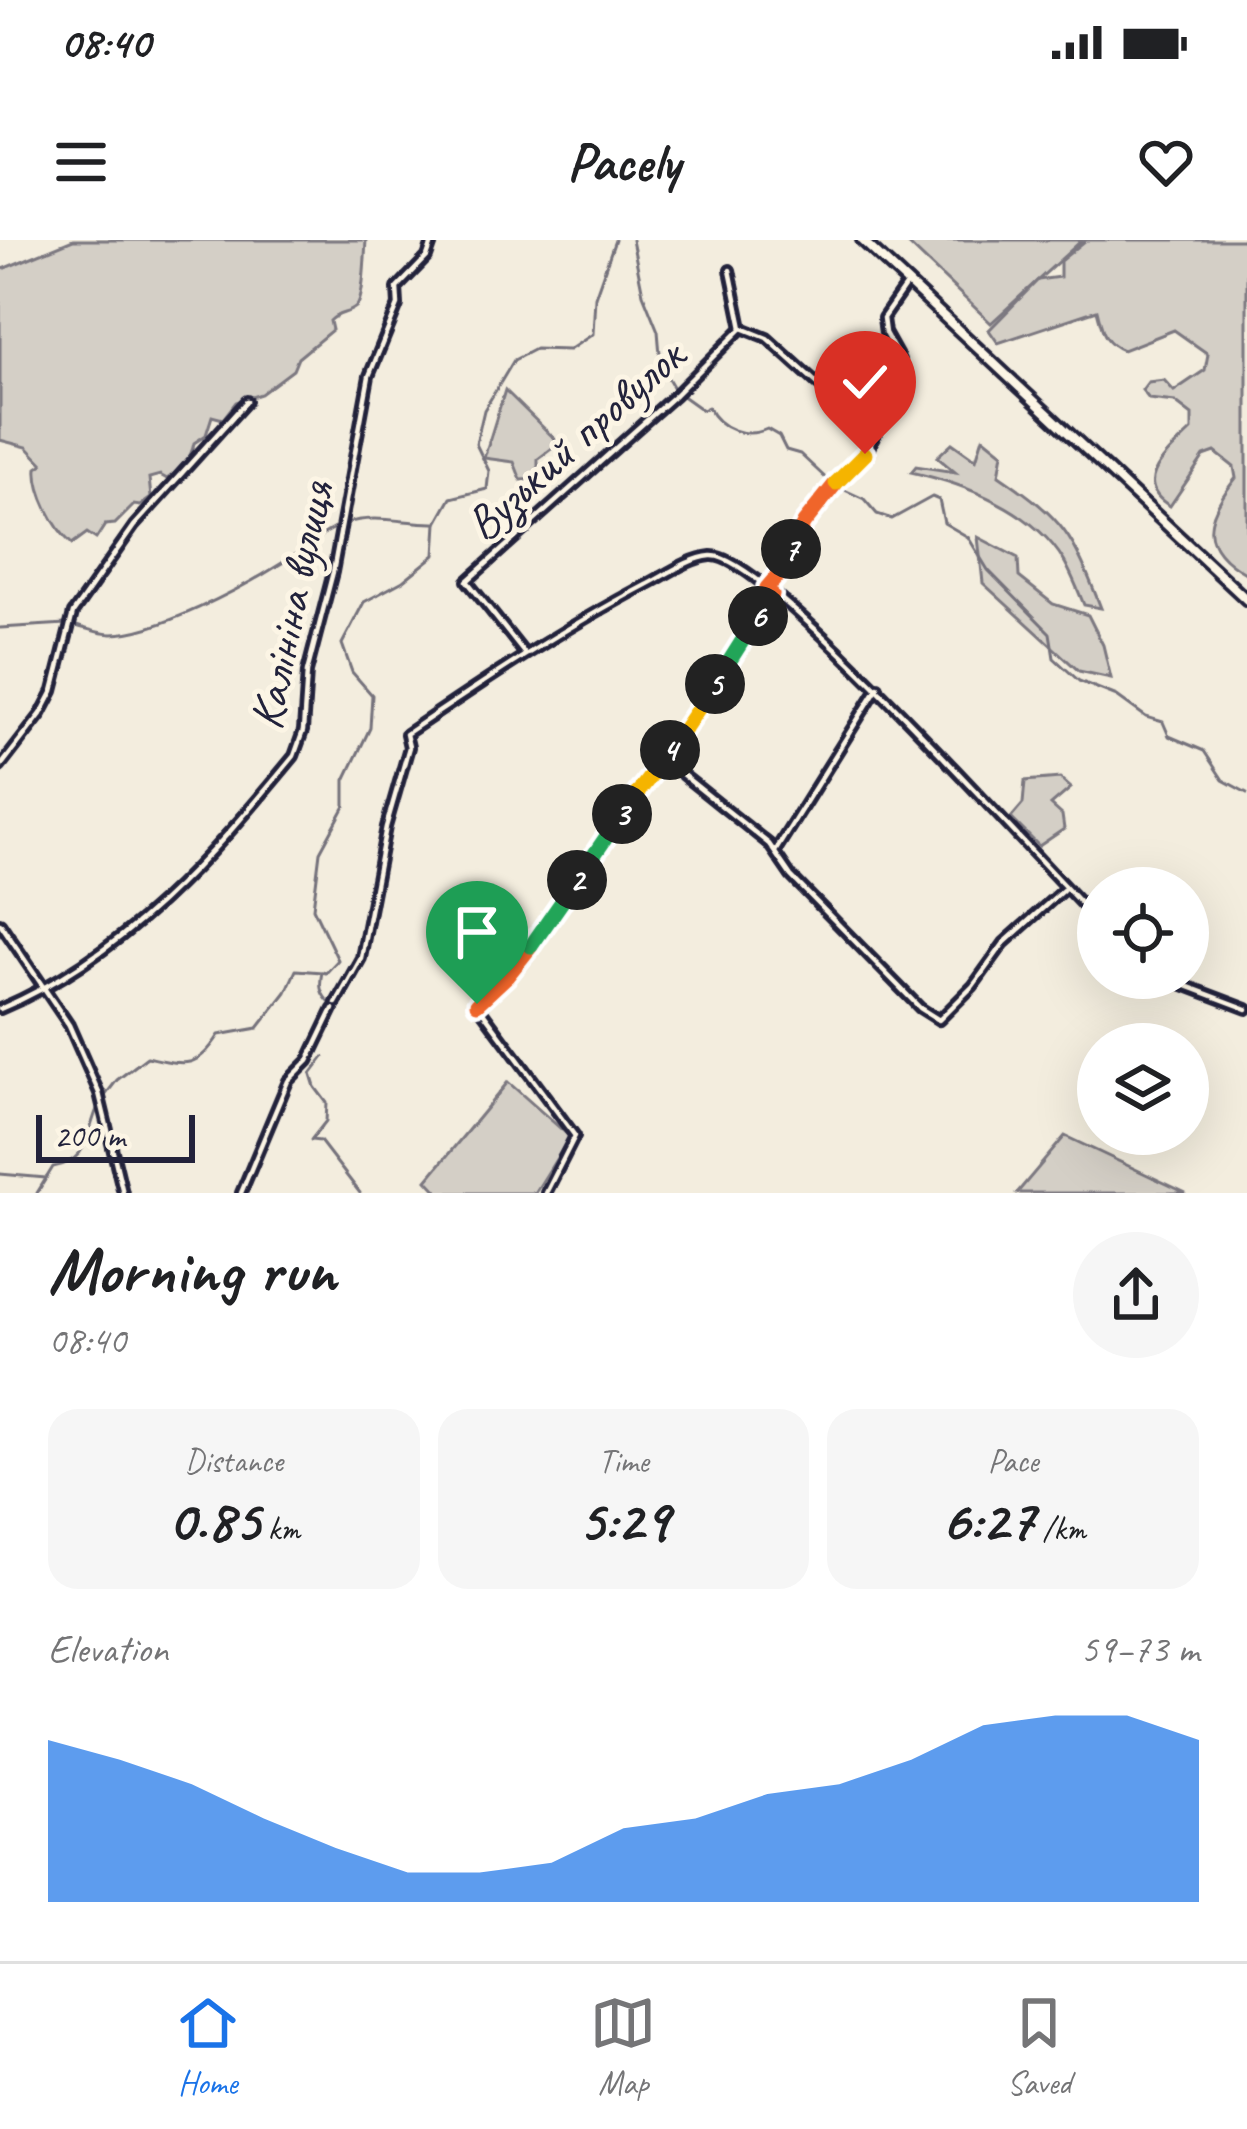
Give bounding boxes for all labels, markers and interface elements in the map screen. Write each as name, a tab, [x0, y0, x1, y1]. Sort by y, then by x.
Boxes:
text: 08:40	[60, 14, 150, 71]
text: Pacely	[567, 128, 680, 196]
icon: menu	[48, 129, 114, 195]
icon: heart	[1133, 129, 1199, 195]
street label: Вузький провулок	[453, 324, 699, 553]
pin	[814, 331, 916, 454]
icon: check	[832, 349, 898, 415]
street label: Калініна вулиця	[235, 474, 347, 734]
pin: 7	[761, 519, 821, 579]
text: 7	[784, 528, 798, 570]
pin: 6	[728, 586, 788, 646]
text: 6	[750, 595, 766, 637]
pin: 5	[685, 654, 745, 714]
text: 5	[708, 663, 722, 705]
pin: 4	[640, 720, 700, 780]
text: 4	[663, 729, 677, 771]
pin: 3	[592, 784, 652, 844]
text: 3	[615, 793, 629, 835]
pin: 2	[547, 850, 607, 910]
text: 2	[570, 859, 584, 901]
map controls	[1077, 867, 1209, 1155]
button: locate	[1077, 867, 1209, 999]
pin	[426, 881, 528, 1004]
icon: arrive	[444, 899, 510, 965]
button: layers	[1077, 1023, 1209, 1155]
scale bar	[36, 1109, 195, 1162]
text: 200 m	[54, 1115, 125, 1157]
text: Morning run	[48, 1229, 336, 1312]
button: share	[1073, 1232, 1199, 1358]
text: 08:40	[48, 1316, 126, 1365]
text: Distance	[185, 1440, 283, 1482]
text: Time	[598, 1440, 649, 1482]
text: Pace	[988, 1440, 1039, 1482]
text: 0.85	[168, 1482, 260, 1558]
text: 5:29	[578, 1482, 669, 1558]
text: 6:27	[941, 1482, 1035, 1558]
text: km	[260, 1508, 300, 1550]
text: /km	[1035, 1508, 1086, 1550]
text: Elevation	[48, 1625, 168, 1674]
text: 59–73 m	[1080, 1625, 1199, 1674]
tab: Home	[175, 1990, 241, 2104]
tab: Map	[590, 1990, 656, 2104]
tab: Saved	[1006, 1990, 1072, 2104]

